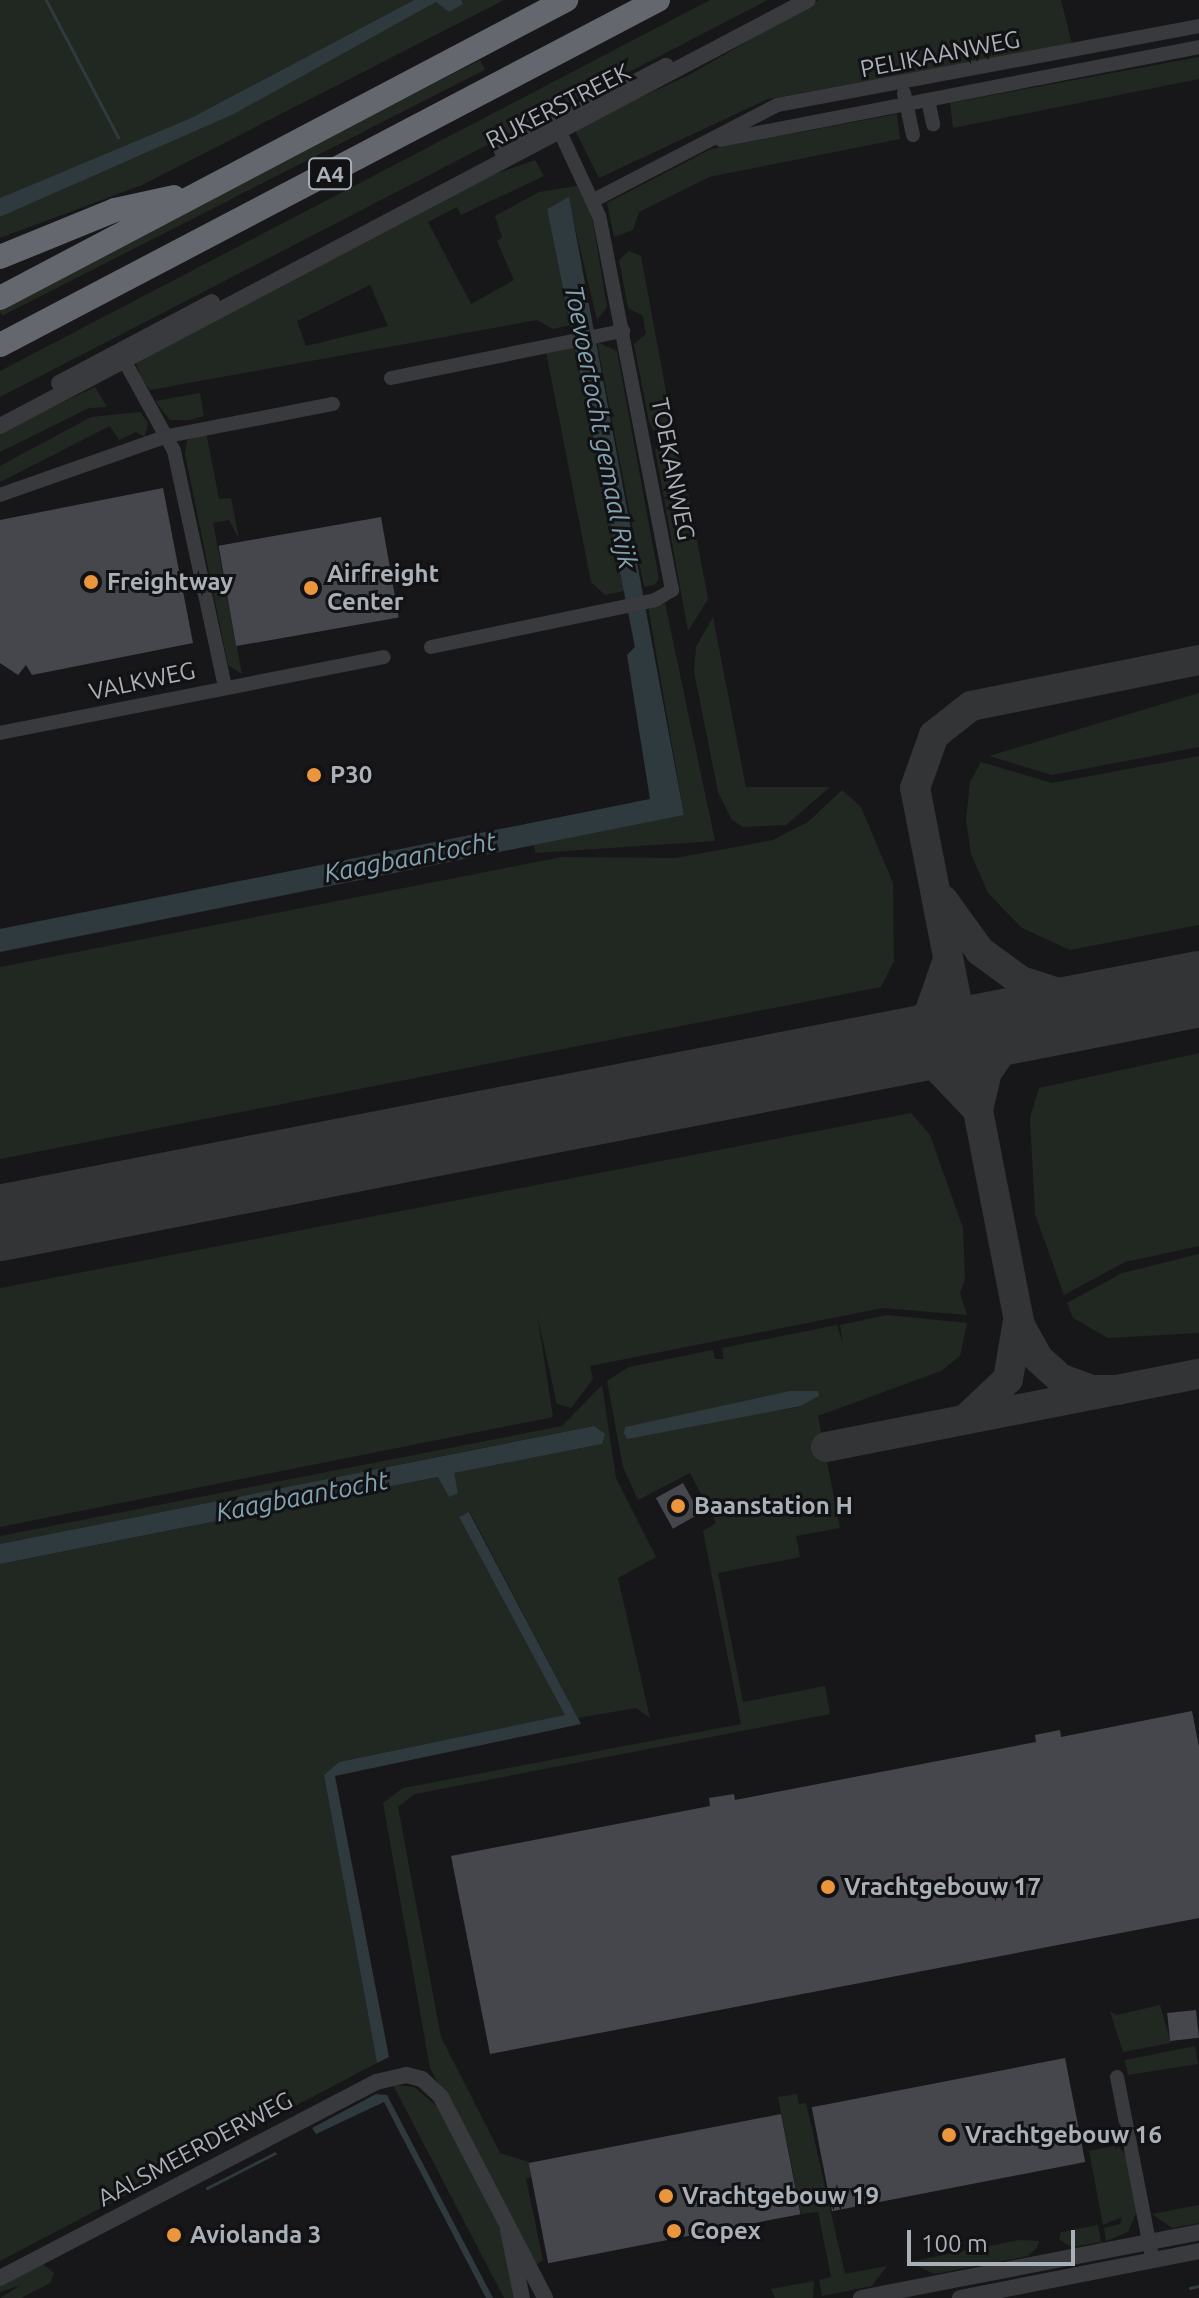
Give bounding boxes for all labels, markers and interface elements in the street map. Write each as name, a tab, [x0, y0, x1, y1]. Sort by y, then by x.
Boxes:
street label: PELIKAANWEG	[858, 24, 1022, 84]
street label: RIJKERSTREEK	[481, 57, 635, 155]
road number: A4	[308, 156, 352, 192]
water label: Toevoertocht gemaal Rijk	[558, 282, 644, 572]
street label: TOEKANWEG	[645, 395, 701, 543]
place label: Airfreight Center	[327, 560, 439, 616]
place label: Freightway	[107, 568, 233, 596]
marker: Freightway	[82, 573, 100, 591]
marker: Airfreight Center	[302, 579, 320, 597]
street label: VALKWEG	[86, 656, 198, 706]
place label: P30	[330, 761, 372, 789]
marker: P30	[305, 766, 323, 784]
water label: Kaagbaantocht	[321, 825, 499, 889]
water label: Kaagbaantocht	[213, 1464, 391, 1528]
place label: Baanstation H	[694, 1492, 853, 1520]
marker: Baanstation H	[669, 1497, 687, 1515]
place label: Vrachtgebouw 17	[844, 1873, 1041, 1901]
marker: Vrachtgebouw 17	[819, 1878, 837, 1896]
street label: AALSMEERDERWEG	[93, 2085, 297, 2213]
place label: Vrachtgebouw 16	[965, 2121, 1162, 2149]
marker: Vrachtgebouw 16	[940, 2126, 958, 2144]
place label: Vrachtgebouw 19	[682, 2182, 879, 2210]
marker: Vrachtgebouw 19	[657, 2187, 675, 2205]
scale bar	[911, 2214, 1079, 2264]
place label: Copex	[690, 2217, 761, 2245]
place label: Aviolanda 3	[190, 2221, 321, 2249]
marker: Copex	[665, 2222, 683, 2240]
marker: Aviolanda 3	[165, 2226, 183, 2244]
text: 100 m	[921, 2230, 988, 2257]

